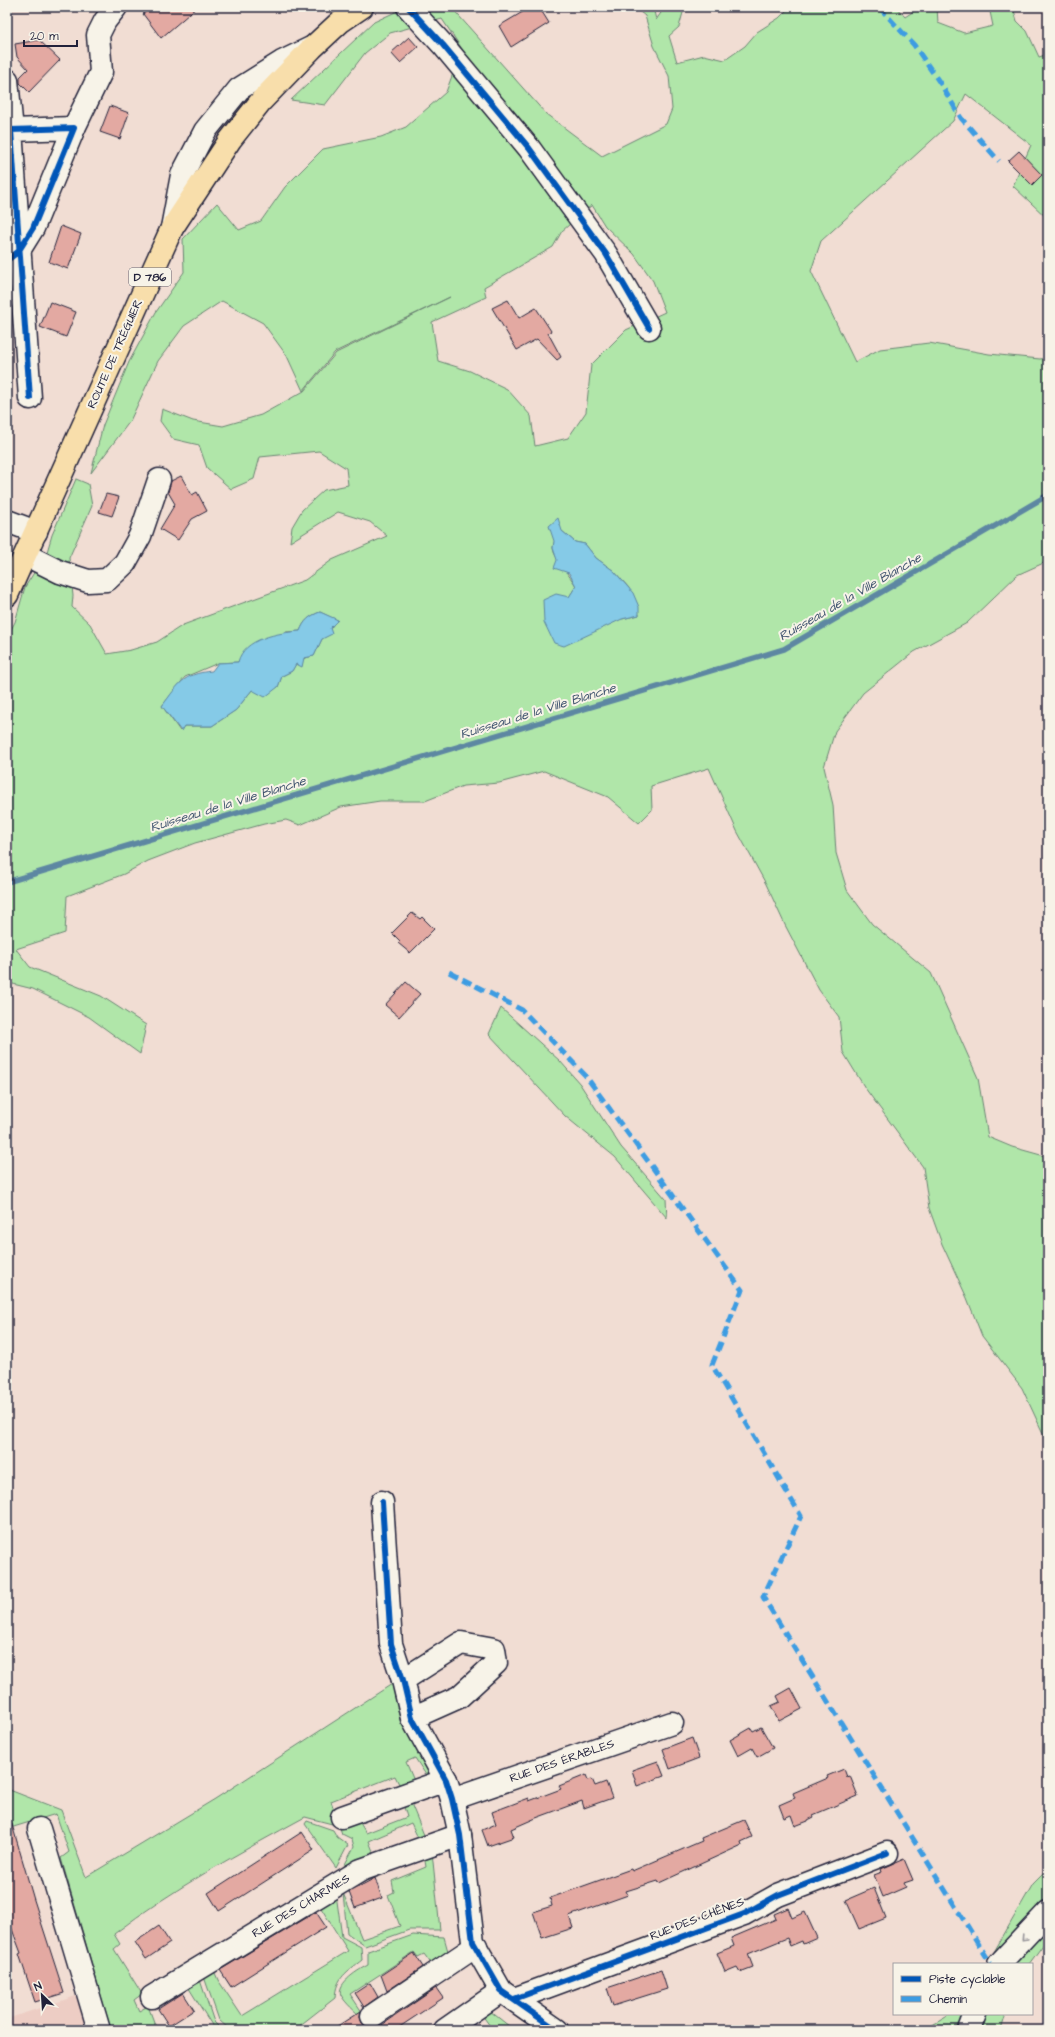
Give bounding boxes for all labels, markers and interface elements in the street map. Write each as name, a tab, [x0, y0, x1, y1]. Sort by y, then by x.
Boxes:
scale bar	[24, 22, 77, 48]
text: 20 m	[30, 28, 59, 45]
road number: D 786	[129, 268, 171, 286]
street label: ROUTE DE TRÉGUIER	[83, 297, 147, 411]
water label: Ruisseau de la Ville Blanche	[776, 548, 925, 645]
water label: Ruisseau de la Ville Blanche	[458, 678, 619, 743]
water label: Ruisseau de la Ville Blanche	[148, 771, 309, 836]
street label: RUE DES ÉRABLES	[507, 1735, 617, 1787]
street label: RUE DES CHARMES	[249, 1870, 353, 1942]
street label: RUE DES CHÊNES	[647, 1893, 747, 1945]
one-way arrow	[1021, 1933, 1028, 1941]
legend	[893, 1963, 1033, 2015]
text: Piste cyclable	[929, 1971, 1006, 1989]
north arrow	[22, 1975, 62, 2015]
text: N	[32, 1978, 44, 1995]
text: Chemin	[929, 1991, 967, 2008]

